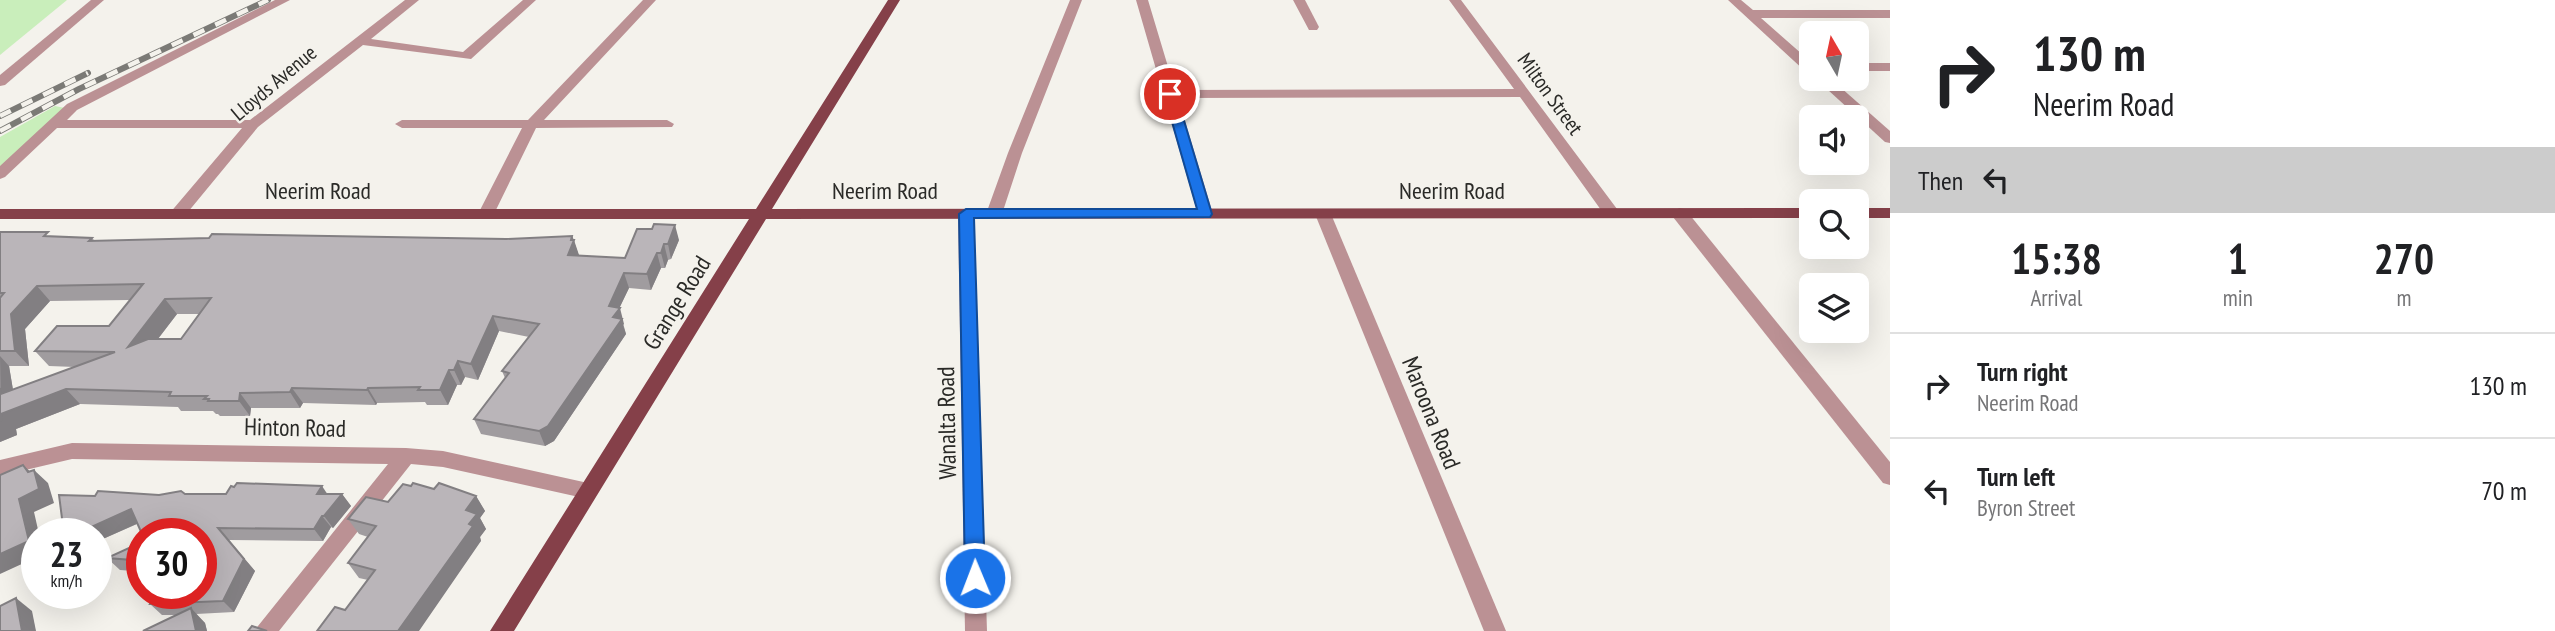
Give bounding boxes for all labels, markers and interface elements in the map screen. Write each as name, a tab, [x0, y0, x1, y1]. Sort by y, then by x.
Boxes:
north arrow	[1799, 21, 1869, 91]
map controls	[1799, 21, 1869, 343]
text: 130 m	[2033, 21, 2146, 85]
icon: right	[1918, 28, 2009, 119]
street label: Lloyds Avenue	[225, 39, 322, 126]
street label: Milton Street	[1512, 47, 1589, 140]
pin	[1140, 64, 1200, 124]
icon: arrive	[1151, 75, 1189, 113]
text: Neerim Road	[2033, 83, 2174, 125]
button: sound	[1799, 105, 1869, 175]
icon: left	[1977, 161, 2015, 199]
text: Then	[1918, 164, 1963, 197]
street label: Neerim Road	[265, 175, 371, 206]
street label: Neerim Road	[832, 175, 938, 206]
street label: Neerim Road	[1399, 175, 1505, 206]
button: search	[1799, 189, 1869, 259]
text: 15:38	[2011, 231, 2102, 286]
text: 1	[2228, 231, 2248, 286]
text: 270	[2374, 231, 2434, 286]
street label: Grange Road	[636, 250, 718, 355]
button: layers	[1799, 273, 1869, 343]
text: Arrival	[2030, 283, 2082, 312]
text: min	[2223, 283, 2253, 312]
text: m	[2396, 283, 2411, 312]
street label: Maroona Road	[1395, 352, 1468, 473]
text: Turn right	[1977, 355, 2068, 388]
street label: Wanalta Road	[930, 366, 963, 480]
icon: right	[1918, 367, 1956, 405]
text: 130 m	[2469, 369, 2527, 402]
text: Neerim Road	[1977, 388, 2079, 417]
street label: Hinton Road	[244, 411, 346, 444]
text: Turn left	[1977, 460, 2055, 493]
icon: left	[1918, 472, 1956, 510]
text: 70 m	[2481, 474, 2527, 507]
text: Byron Street	[1977, 493, 2075, 522]
speed limit sign: 30	[126, 518, 217, 609]
text: 23	[50, 531, 83, 577]
position arrow	[938, 541, 1012, 615]
text: km/h	[51, 569, 82, 592]

